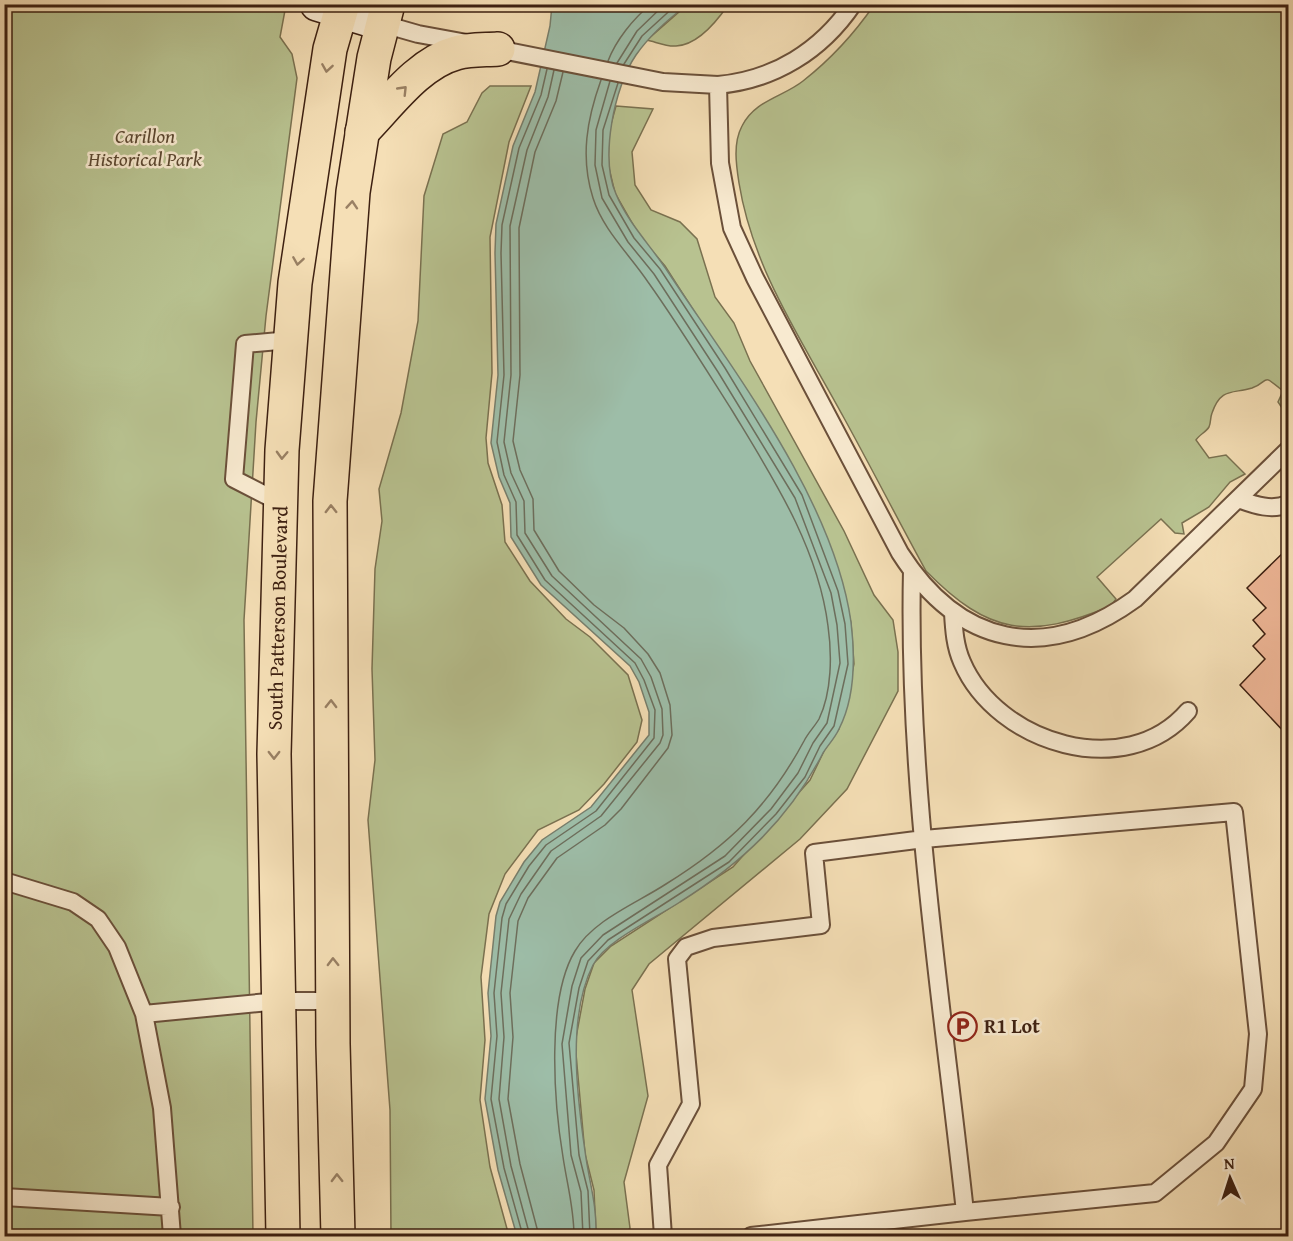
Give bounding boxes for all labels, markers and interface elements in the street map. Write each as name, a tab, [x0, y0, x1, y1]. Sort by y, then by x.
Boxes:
one-way arrow	[321, 63, 334, 73]
one-way arrow	[396, 87, 407, 98]
park label: Carillon Historical Park	[87, 121, 203, 173]
one-way arrow	[345, 200, 358, 210]
one-way arrow	[292, 256, 305, 266]
one-way arrow	[275, 451, 288, 460]
street label: South Patterson Boulevard	[260, 505, 295, 731]
one-way arrow	[325, 505, 337, 514]
one-way arrow	[325, 700, 337, 709]
one-way arrow	[268, 751, 280, 760]
one-way arrow	[327, 958, 339, 967]
parking icon: R1 Lot	[947, 1010, 979, 1042]
place label: R1 Lot	[984, 1011, 1040, 1040]
north arrow	[1200, 1148, 1260, 1208]
text: N	[1223, 1151, 1235, 1175]
one-way arrow	[331, 1174, 343, 1183]

